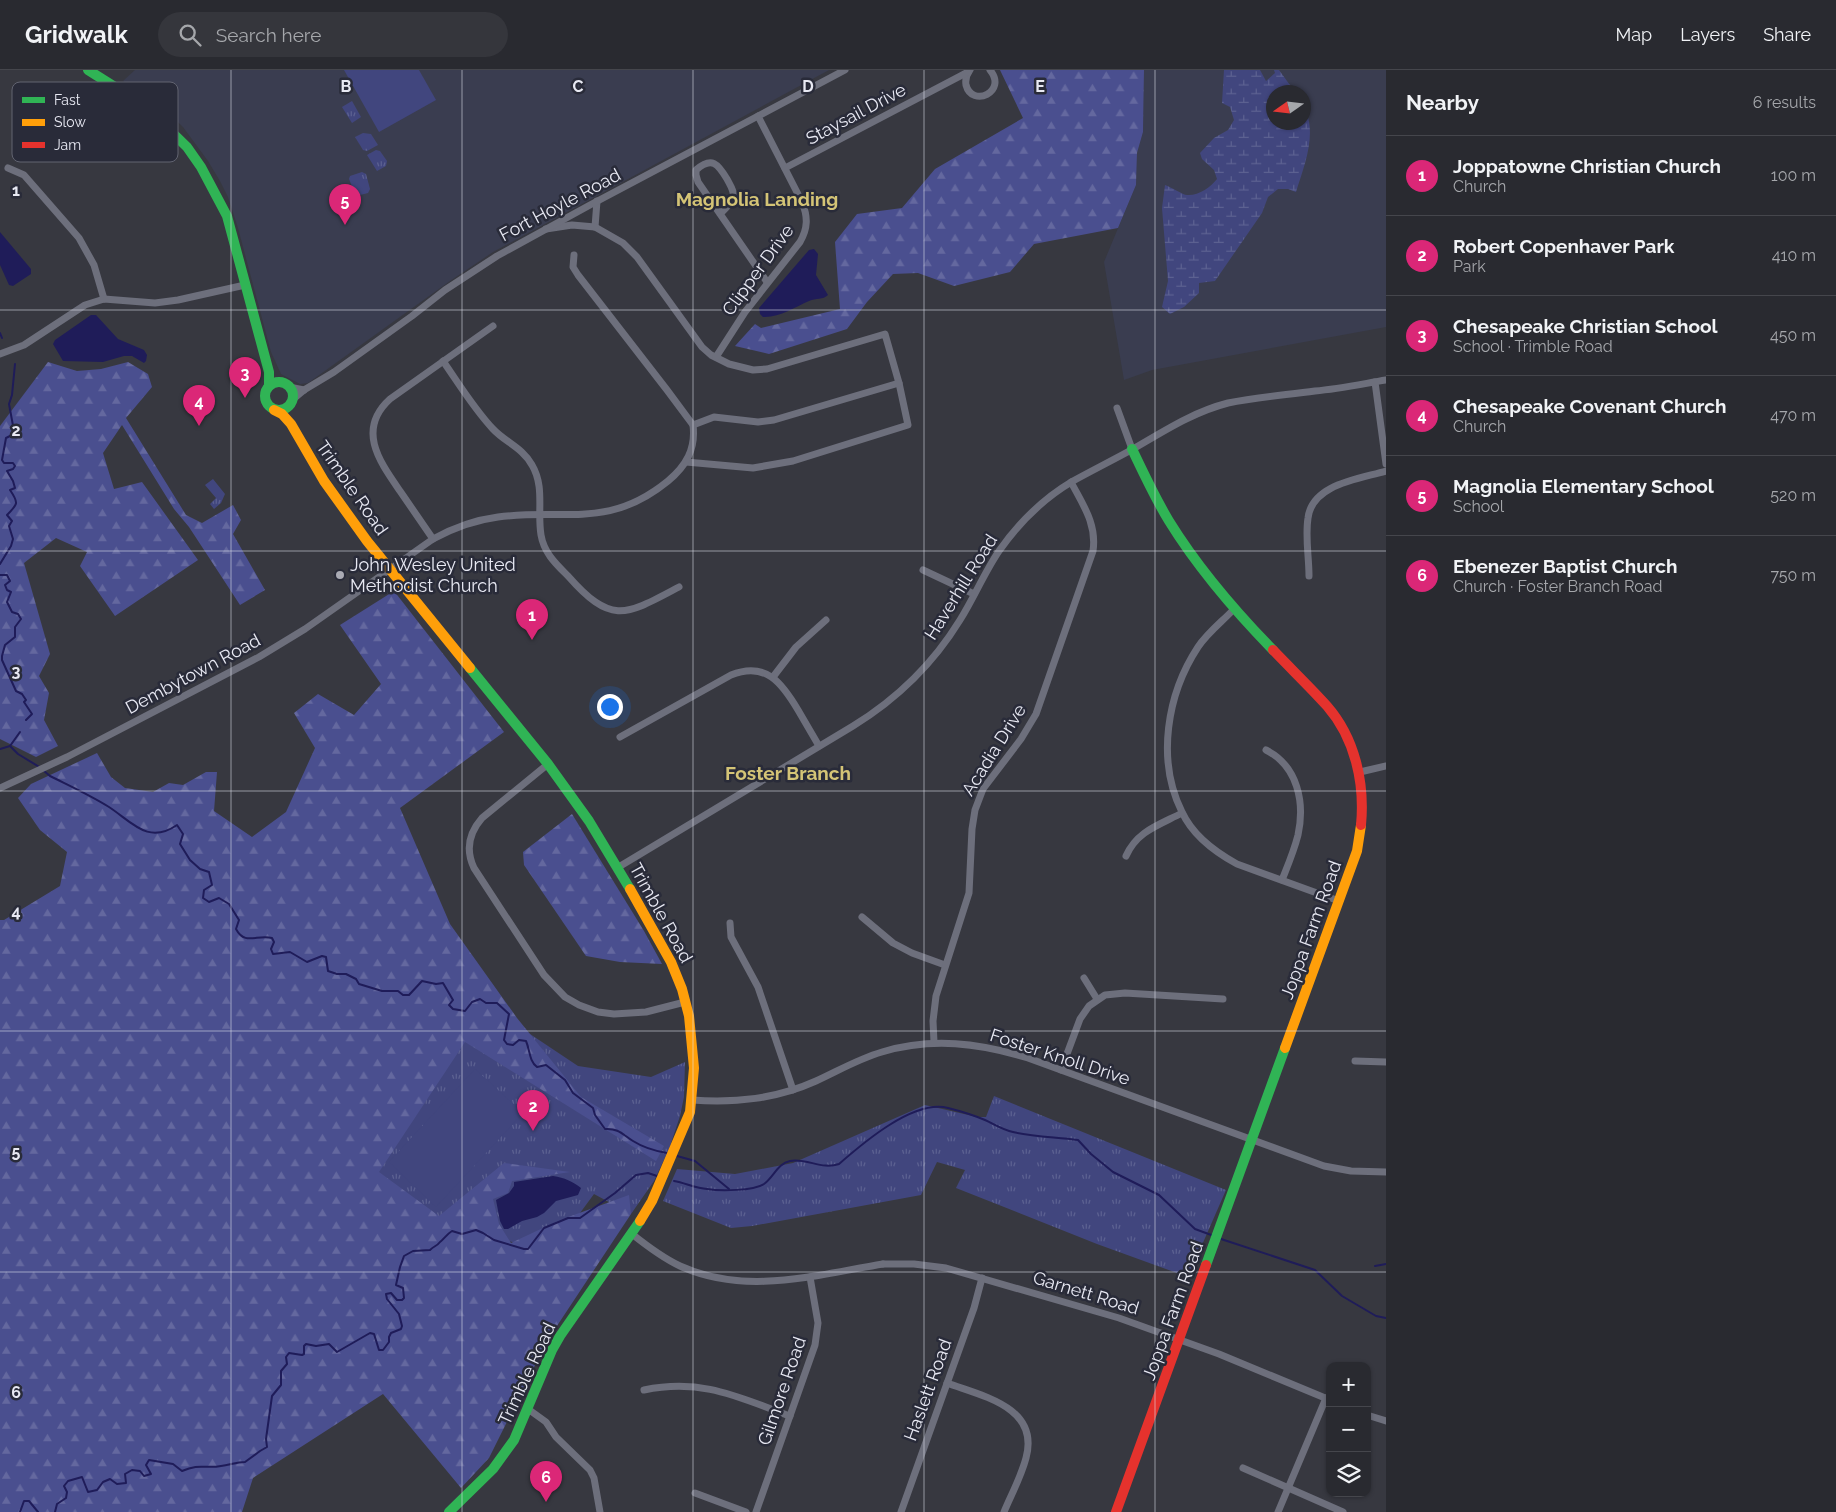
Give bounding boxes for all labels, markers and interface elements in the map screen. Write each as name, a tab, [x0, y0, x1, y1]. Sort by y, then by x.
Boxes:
search box	[158, 12, 508, 57]
text: Gridwalk	[25, 20, 128, 49]
icon: search	[176, 21, 204, 49]
text: Search here	[216, 24, 321, 46]
text: Map	[1616, 24, 1652, 45]
text: Layers	[1680, 24, 1735, 45]
text: Share	[1763, 24, 1811, 45]
text: B	[341, 77, 352, 96]
text: C	[573, 77, 584, 96]
text: E	[1035, 77, 1045, 96]
street label: Staysail Drive	[802, 78, 910, 150]
legend	[12, 82, 178, 162]
north arrow	[1266, 85, 1311, 130]
text: Nearby	[1406, 90, 1479, 115]
text: Fast	[54, 92, 81, 108]
text: 6 results	[1753, 93, 1816, 112]
text: Slow	[54, 114, 86, 130]
text: Jam	[54, 137, 81, 153]
text: Joppatowne Christian Church	[1453, 155, 1721, 177]
street label: Fort Hoyle Road	[496, 164, 624, 245]
text: 1	[1418, 166, 1426, 185]
text: 100 m	[1771, 166, 1816, 185]
text: Church	[1453, 177, 1506, 196]
text: 1	[12, 181, 20, 200]
pin: 5	[329, 184, 361, 225]
district label: Magnolia Landing	[676, 188, 838, 210]
street label: Clipper Drive	[718, 220, 798, 319]
text: Robert Copenhaver Park	[1453, 235, 1674, 257]
text: 2	[1417, 246, 1427, 265]
text: 410 m	[1772, 246, 1816, 265]
text: Park	[1453, 257, 1486, 276]
text: Chesapeake Christian School	[1453, 315, 1718, 337]
text: 3	[1418, 326, 1426, 345]
text: 450 m	[1770, 326, 1816, 345]
text: School · Trimble Road	[1453, 337, 1613, 356]
pin: 3	[229, 357, 261, 398]
pin: 4	[183, 385, 215, 426]
text: Chesapeake Covenant Church	[1453, 395, 1727, 417]
text: 4	[1417, 406, 1427, 425]
text: 470 m	[1770, 406, 1816, 425]
text: Church	[1453, 417, 1506, 436]
text: 2	[11, 421, 21, 440]
street label: Trimble Road	[312, 436, 393, 539]
text: Magnolia Elementary School	[1453, 475, 1714, 497]
text: 5	[1418, 486, 1426, 505]
text: 520 m	[1770, 486, 1816, 505]
text: School	[1453, 497, 1504, 516]
street label: Haverhill Road	[920, 530, 1001, 643]
place label: John Wesley United Methodist Church	[350, 554, 516, 596]
text: Ebenezer Baptist Church	[1453, 555, 1677, 577]
text: 6	[1417, 566, 1427, 585]
text: 750 m	[1770, 566, 1816, 585]
marker: John Wesley United Methodist Church	[334, 569, 346, 581]
text: Church · Foster Branch Road	[1453, 577, 1662, 596]
pin: 1	[516, 599, 548, 640]
street label: Dembytown Road	[122, 629, 264, 718]
text: 3	[12, 662, 21, 681]
your location	[597, 694, 623, 720]
street label: Acadia Drive	[957, 700, 1030, 799]
district label: Foster Branch	[725, 762, 851, 784]
street label: Joppa Farm Road	[1276, 858, 1345, 1002]
street label: Trimble Road	[625, 859, 697, 966]
text: 4	[11, 902, 21, 921]
street label: Foster Knoll Drive	[988, 1024, 1133, 1089]
pin: 2	[517, 1090, 549, 1131]
text: 5	[12, 1142, 21, 1161]
street label: Joppa Farm Road	[1138, 1239, 1207, 1383]
street label: Garnett Road	[1031, 1266, 1142, 1319]
street label: Trimble Road	[494, 1319, 559, 1428]
street label: Gilmore Road	[753, 1334, 810, 1448]
street label: Haslett Road	[899, 1336, 956, 1444]
map controls	[1326, 1362, 1371, 1497]
button: +	[1326, 1362, 1371, 1407]
text: 6	[11, 1383, 21, 1402]
button: −	[1326, 1407, 1371, 1452]
button: layers	[1326, 1452, 1371, 1497]
pin: 6	[530, 1461, 562, 1502]

